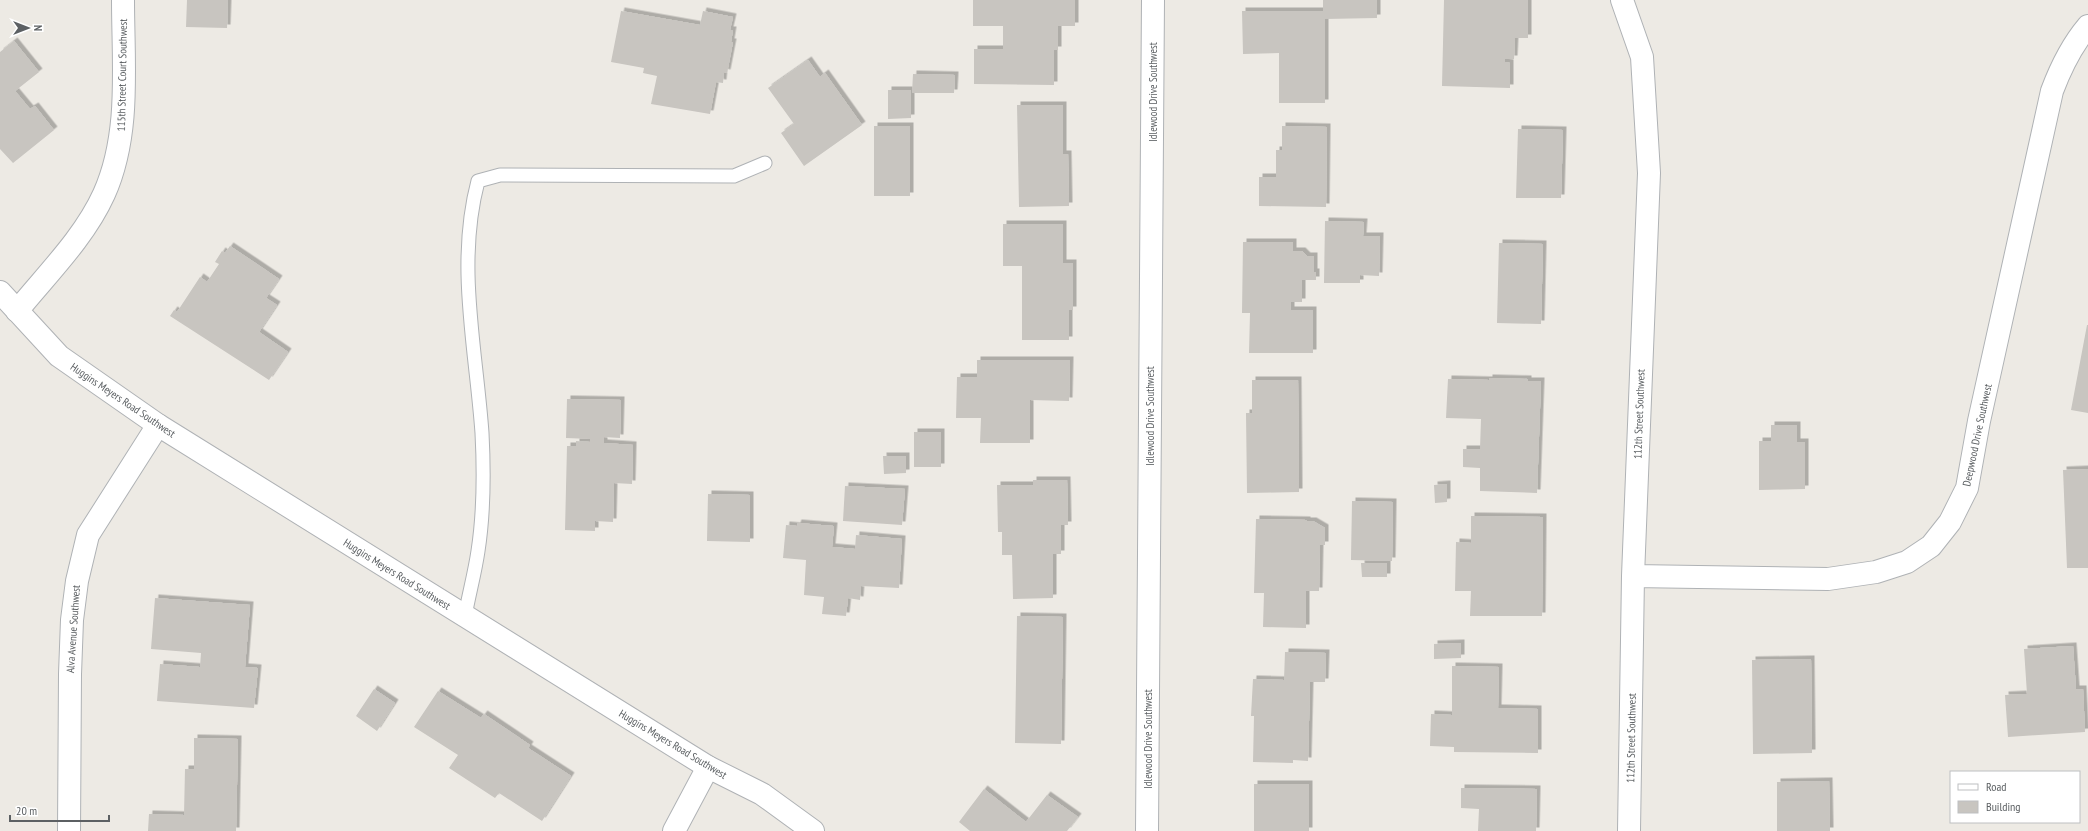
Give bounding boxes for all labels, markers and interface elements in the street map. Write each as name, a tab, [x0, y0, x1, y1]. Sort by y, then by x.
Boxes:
north arrow	[8, 8, 48, 48]
street label: 115th Street Court Southwest	[114, 18, 130, 132]
text: N	[31, 25, 45, 31]
street label: Idlewood Drive Southwest	[1146, 42, 1160, 142]
street label: Huggins Meyers Road Southwest	[68, 360, 178, 440]
street label: Idlewood Drive Southwest	[1143, 366, 1157, 466]
street label: 112th Street Southwest	[1630, 369, 1648, 459]
street label: Deepwood Drive Southwest	[1959, 382, 1995, 488]
street label: Huggins Meyers Road Southwest	[341, 535, 453, 613]
street label: Alva Avenue Southwest	[63, 584, 83, 674]
street label: Idlewood Drive Southwest	[1141, 689, 1155, 789]
street label: 112th Street Southwest	[1623, 693, 1639, 783]
street label: Huggins Meyers Road Southwest	[616, 706, 730, 782]
legend	[1950, 771, 2080, 823]
text: Road	[1986, 779, 2006, 794]
scale bar	[10, 797, 109, 823]
text: Building	[1986, 799, 2021, 814]
text: 20 m	[16, 803, 37, 818]

